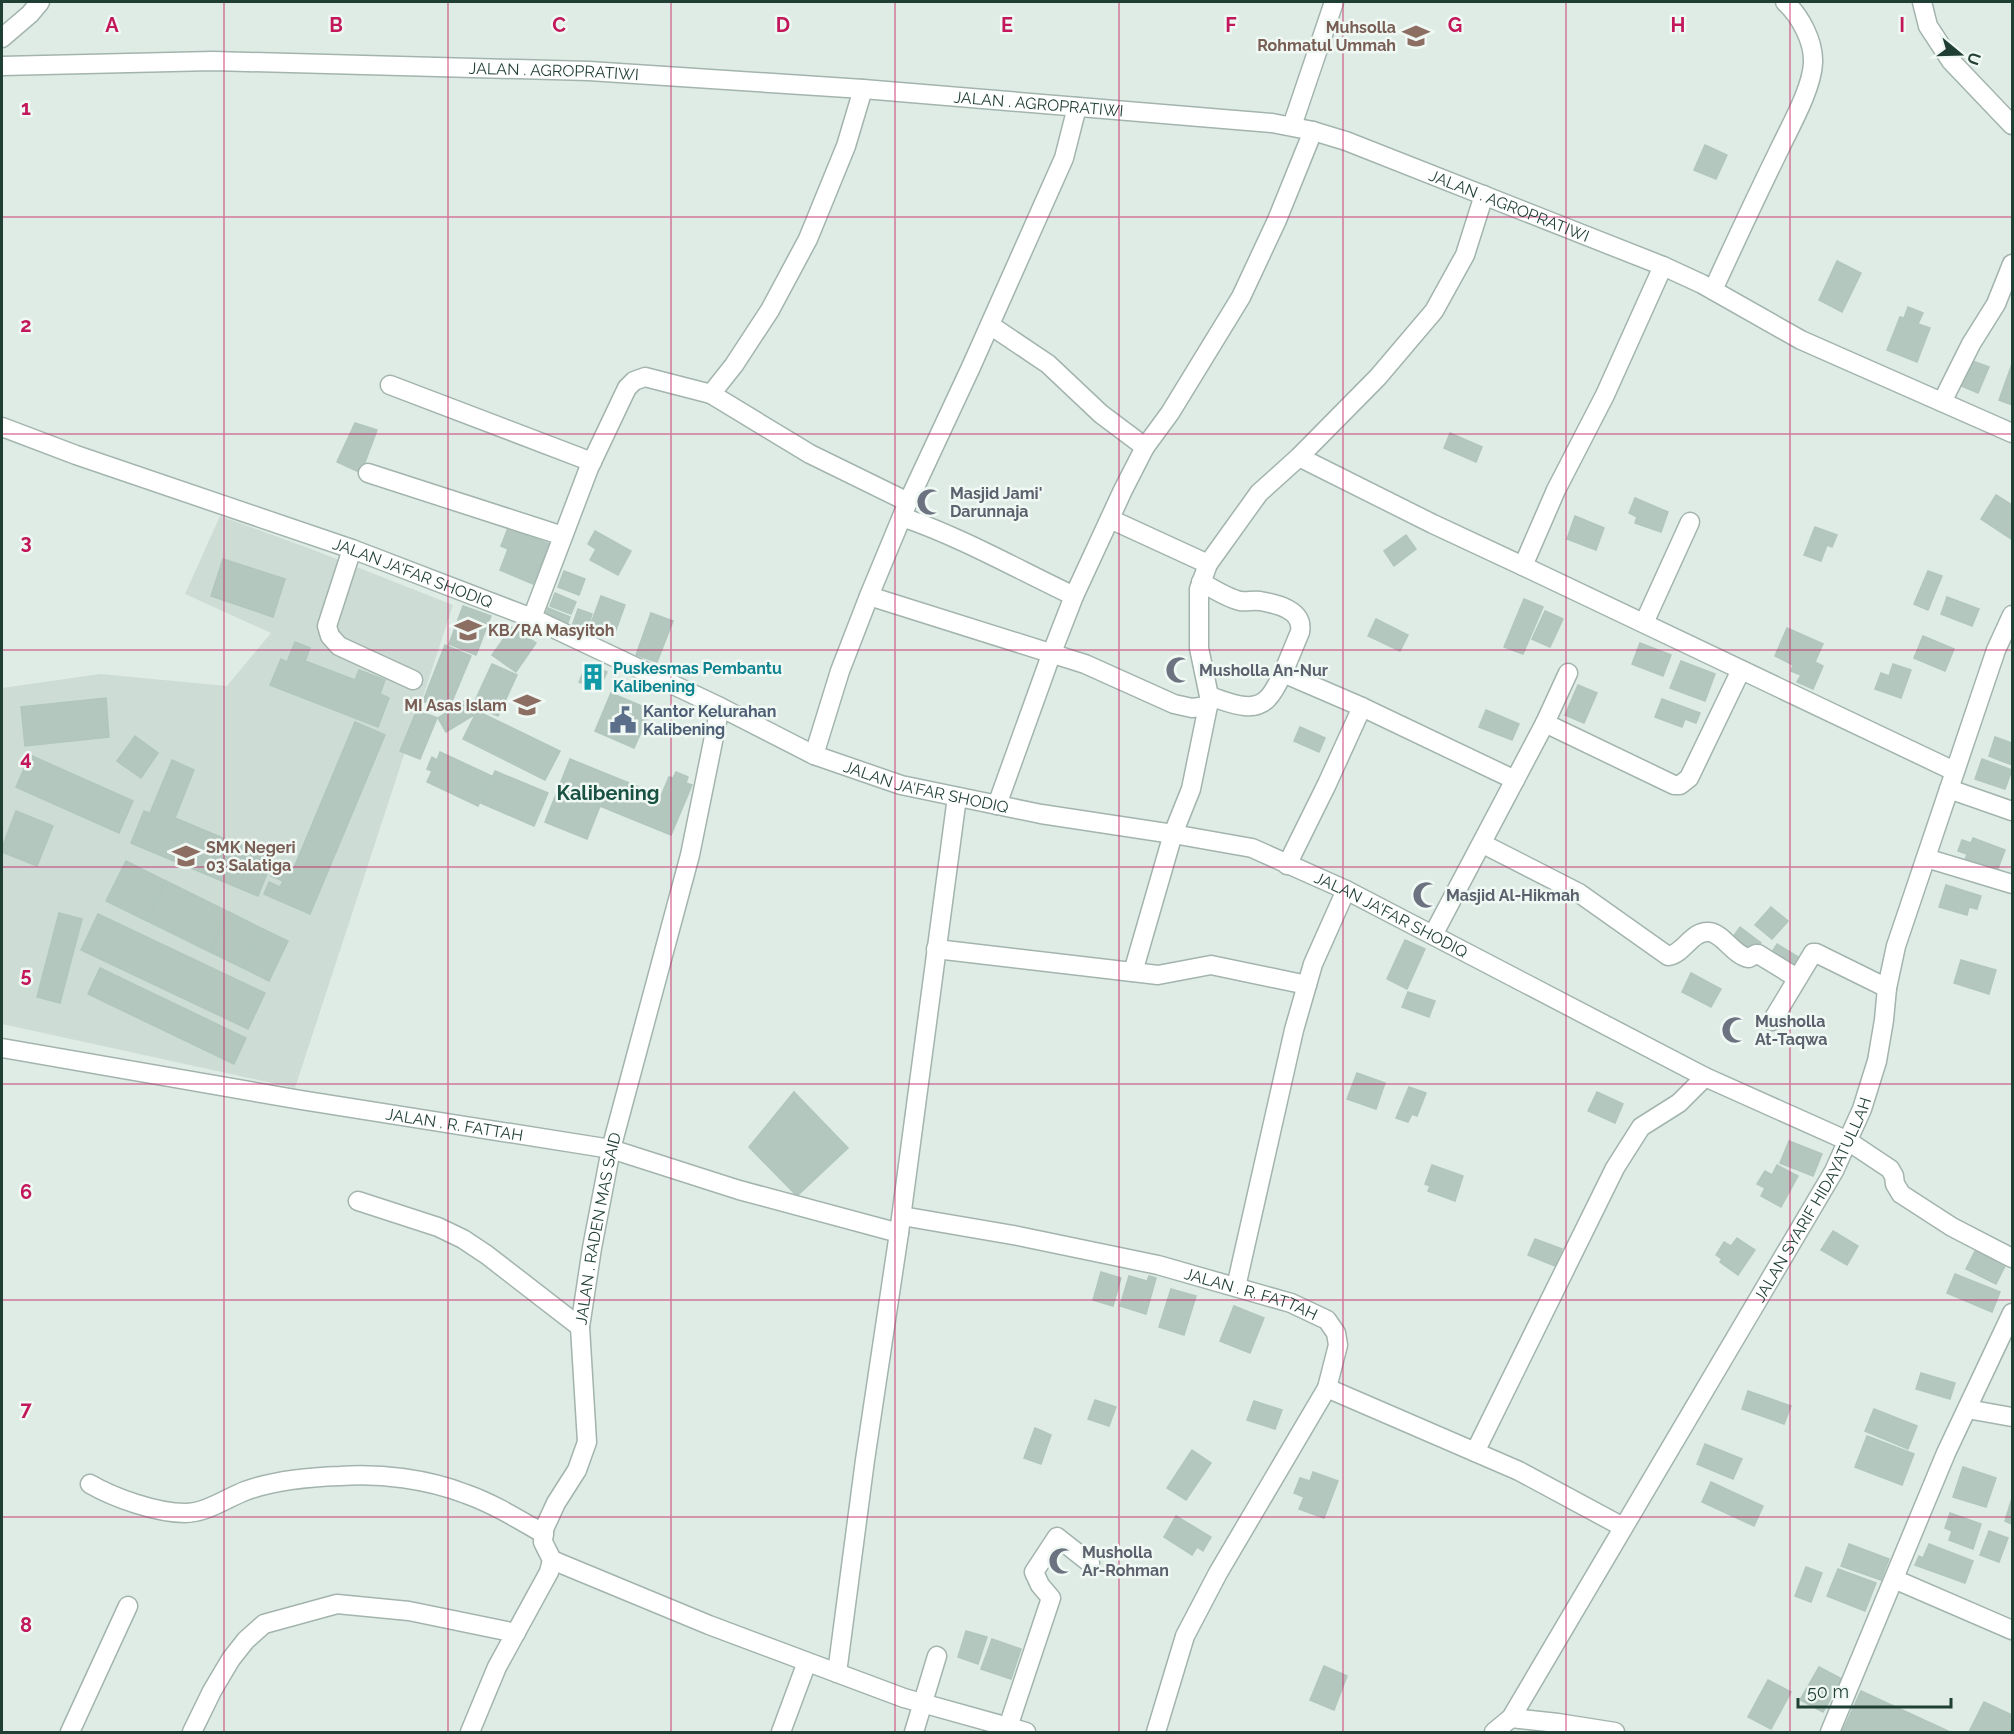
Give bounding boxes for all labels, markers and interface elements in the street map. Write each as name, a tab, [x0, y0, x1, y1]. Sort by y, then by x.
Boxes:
text: A	[105, 13, 119, 37]
text: B	[329, 13, 343, 37]
text: C	[552, 13, 566, 37]
text: D	[776, 13, 790, 37]
text: E	[1001, 13, 1013, 37]
text: F	[1225, 13, 1237, 37]
text: G	[1448, 13, 1462, 37]
text: H	[1671, 13, 1685, 37]
text: I	[1899, 13, 1905, 37]
place label: Muhsolla Rohmatul Ummah	[1257, 18, 1396, 55]
school or university icon: Muhsolla Rohmatul Ummah	[1401, 21, 1431, 51]
north arrow	[1930, 24, 1990, 84]
text: U	[1963, 50, 1985, 67]
street label: JALAN . AGROPRATIWI	[468, 59, 639, 84]
street label: JALAN . AGROPRATIWI	[953, 88, 1124, 121]
text: 1	[21, 96, 31, 120]
street label: JALAN . AGROPRATIWI	[1426, 166, 1592, 246]
text: 2	[20, 313, 32, 337]
place label: Masjid Jami' Darunnaja	[950, 484, 1042, 521]
mosque icon: Masjid Jami' Darunnaja	[915, 487, 945, 517]
text: 3	[20, 530, 32, 554]
street label: JALAN JA'FAR SHODIQ	[330, 534, 495, 612]
school or university icon: KB/RA Masyitoh	[453, 615, 483, 645]
place label: KB/RA Masyitoh	[488, 621, 614, 640]
mosque icon: Musholla An-Nur	[1164, 655, 1194, 685]
place label: Puskesmas Pembantu Kalibening	[613, 659, 782, 696]
place label: Musholla An-Nur	[1199, 661, 1328, 680]
building icon: Puskesmas Pembantu Kalibening	[578, 662, 608, 692]
school or university icon: MI Asas Islam	[512, 690, 542, 720]
place label: MI Asas Islam	[404, 696, 507, 715]
place label: Kantor Kelurahan Kalibening	[643, 702, 776, 739]
public building icon: Kantor Kelurahan Kalibening	[608, 705, 638, 735]
text: 4	[20, 746, 32, 770]
street label: JALAN JA'FAR SHODIQ	[841, 757, 1010, 817]
district label: Kalibening	[557, 781, 659, 805]
place label: SMK Negeri 03 Salatiga	[206, 838, 296, 875]
school or university icon: SMK Negeri 03 Salatiga	[171, 841, 201, 871]
street label: JALAN JA'FAR SHODIQ	[1311, 868, 1471, 962]
mosque icon: Masjid Al-Hikmah	[1411, 880, 1441, 910]
place label: Masjid Al-Hikmah	[1446, 886, 1580, 905]
text: 5	[20, 963, 32, 987]
place label: Musholla At-Taqwa	[1755, 1012, 1828, 1049]
mosque icon: Musholla At-Taqwa	[1720, 1015, 1750, 1045]
street label: JALAN SYARIF HIDAYATULLAH	[1750, 1095, 1875, 1306]
street label: JALAN . R. FATTAH	[384, 1105, 525, 1145]
street label: JALAN . RADEN MAS SAID	[571, 1130, 625, 1326]
text: 6	[20, 1180, 32, 1204]
street label: JALAN . R. FATTAH	[1182, 1264, 1321, 1324]
text: 7	[20, 1397, 32, 1421]
place label: Musholla Ar-Rohman	[1082, 1543, 1169, 1580]
mosque icon: Musholla Ar-Rohman	[1047, 1546, 1077, 1576]
text: 8	[20, 1613, 32, 1637]
scale bar	[1798, 1671, 1951, 1709]
text: 50 m	[1807, 1681, 1849, 1702]

